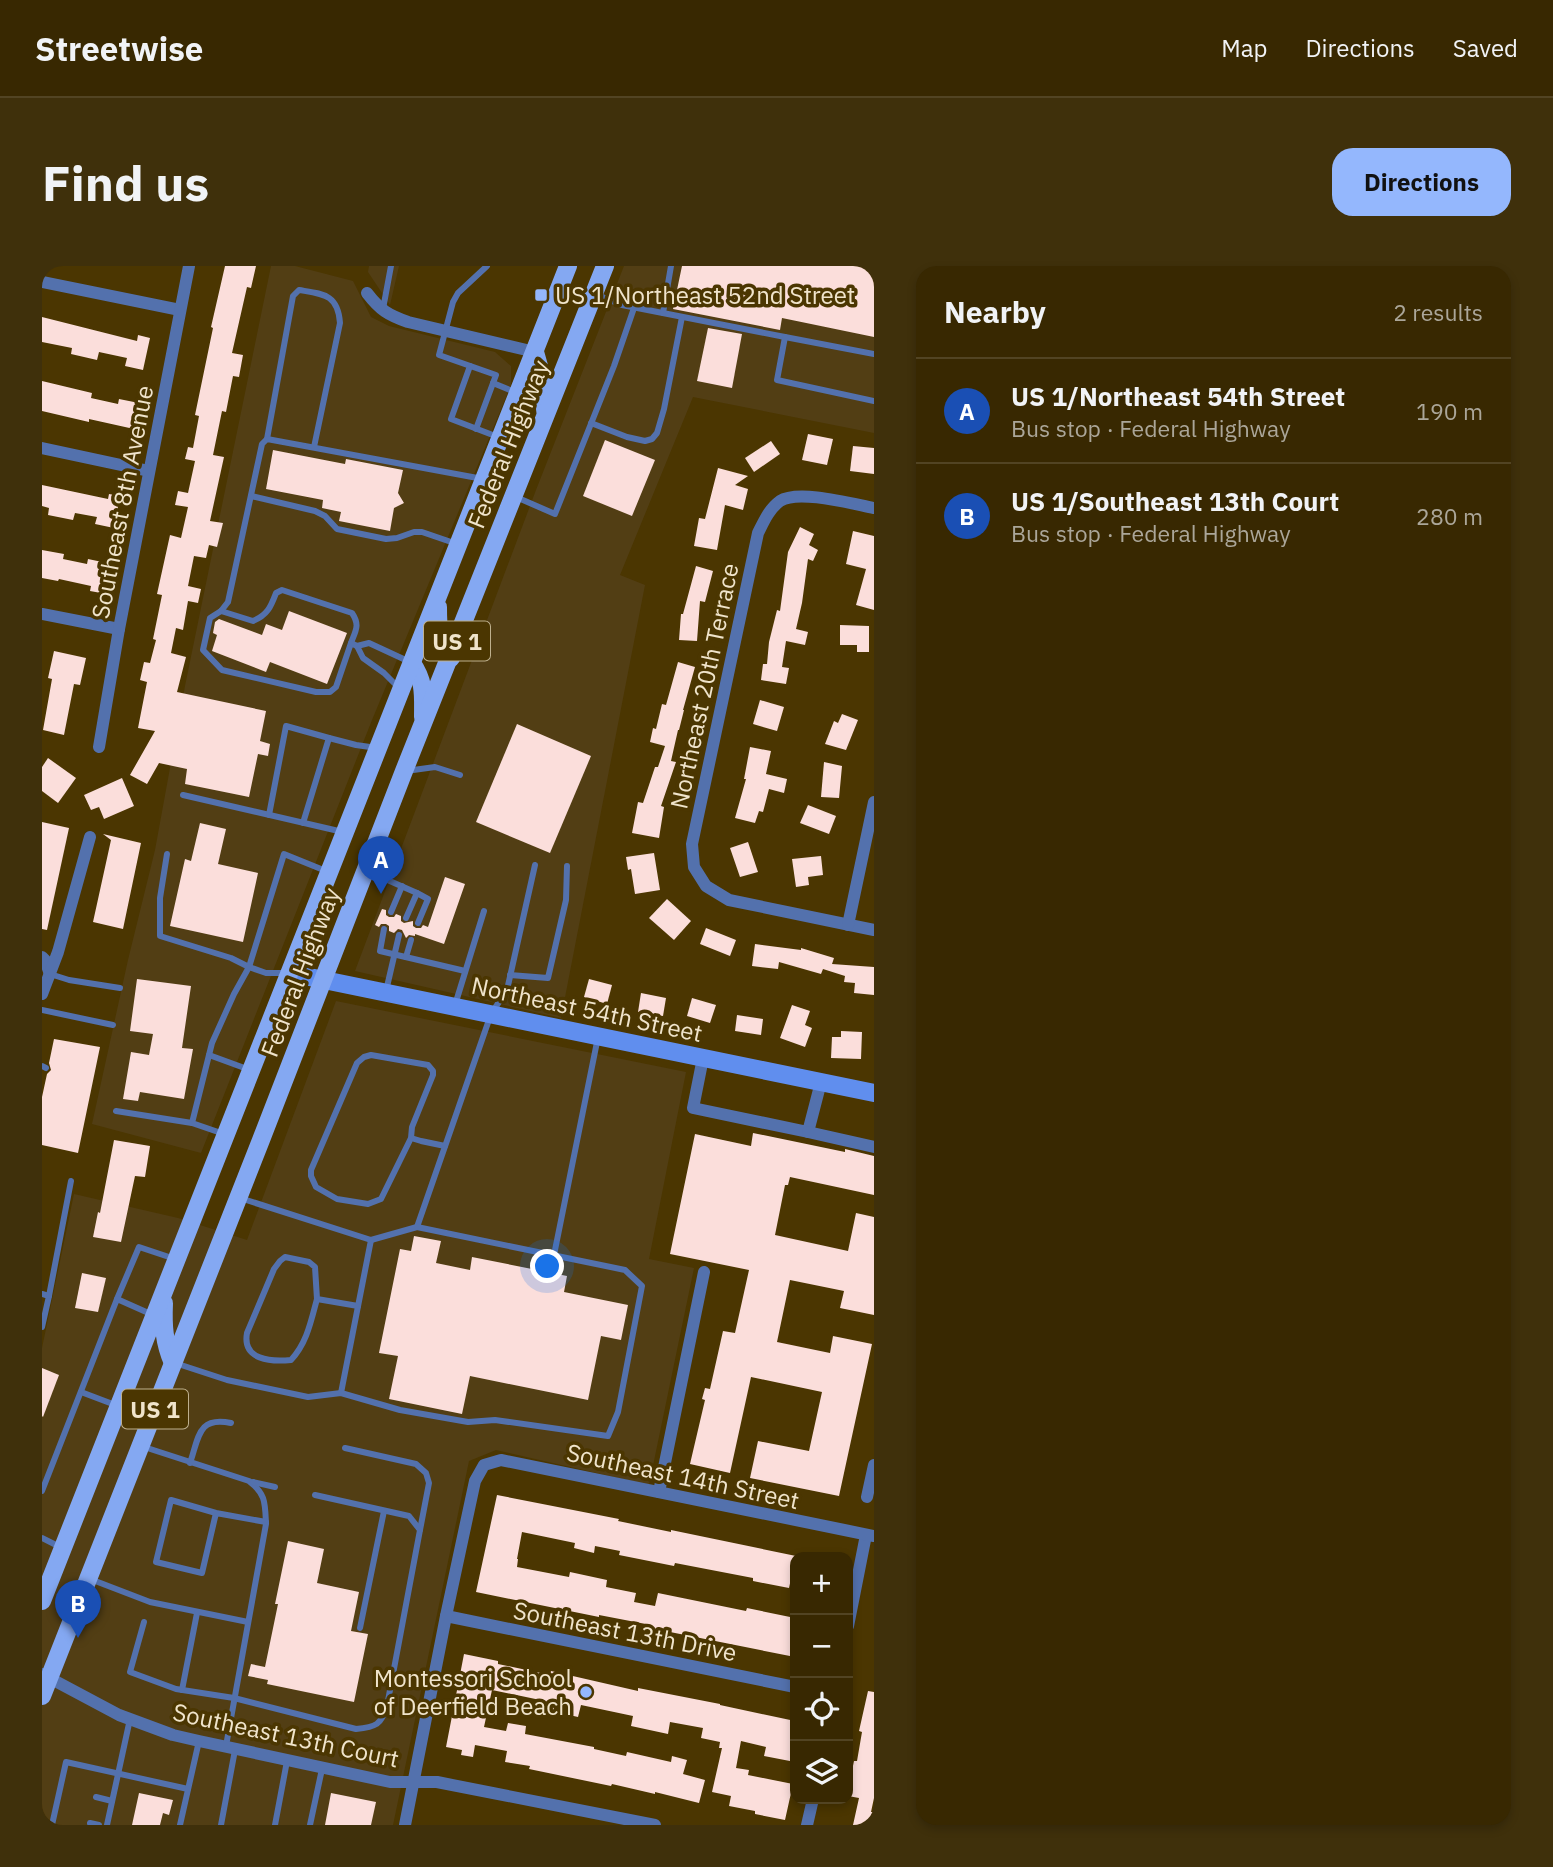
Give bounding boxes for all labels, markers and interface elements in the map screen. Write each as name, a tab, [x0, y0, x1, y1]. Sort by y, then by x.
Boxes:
text: Streetwise	[35, 27, 203, 70]
text: Map	[1221, 32, 1267, 64]
text: Directions	[1305, 32, 1415, 64]
text: Saved	[1453, 32, 1518, 64]
button: Directions	[1332, 148, 1511, 216]
text: Find us	[42, 151, 209, 214]
place label: US 1/Northeast 52nd Street	[555, 279, 855, 311]
marker: US 1/Northeast 52nd Street	[533, 287, 549, 303]
text: Nearby	[944, 292, 1046, 331]
text: 2 results	[1393, 297, 1483, 327]
street label: Federal Highway	[460, 355, 556, 533]
text: US 1/Northeast 54th Street	[1011, 379, 1345, 413]
street label: Southeast 8th Avenue	[84, 383, 160, 621]
text: A	[959, 396, 975, 426]
text: 190 m	[1416, 396, 1483, 426]
text: Bus stop · Federal Highway	[1011, 413, 1291, 443]
text: US 1/Southeast 13th Court	[1011, 484, 1339, 518]
text: B	[959, 501, 975, 531]
text: 280 m	[1416, 501, 1483, 531]
text: Bus stop · Federal Highway	[1011, 518, 1291, 548]
street label: Northeast 20th Terrace	[662, 560, 746, 812]
road number: US 1	[424, 622, 490, 660]
pin: A	[358, 836, 404, 894]
street label: Federal Highway	[253, 883, 347, 1061]
street label: Northeast 54th Street	[469, 969, 705, 1049]
your location	[530, 1249, 564, 1283]
road number: US 1	[122, 1390, 188, 1428]
street label: Southeast 14th Street	[564, 1436, 802, 1516]
map controls	[790, 1552, 853, 1804]
button: +	[790, 1552, 853, 1615]
pin: B	[55, 1580, 101, 1638]
street label: Southeast 13th Drive	[511, 1594, 739, 1668]
button: −	[790, 1615, 853, 1678]
place label: Montessori School of Deerfield Beach	[374, 1662, 572, 1722]
button: locate	[790, 1678, 853, 1741]
marker: Montessori School of Deerfield Beach	[578, 1684, 594, 1700]
street label: Southeast 13th Court	[170, 1695, 402, 1775]
button: layers	[790, 1741, 853, 1804]

